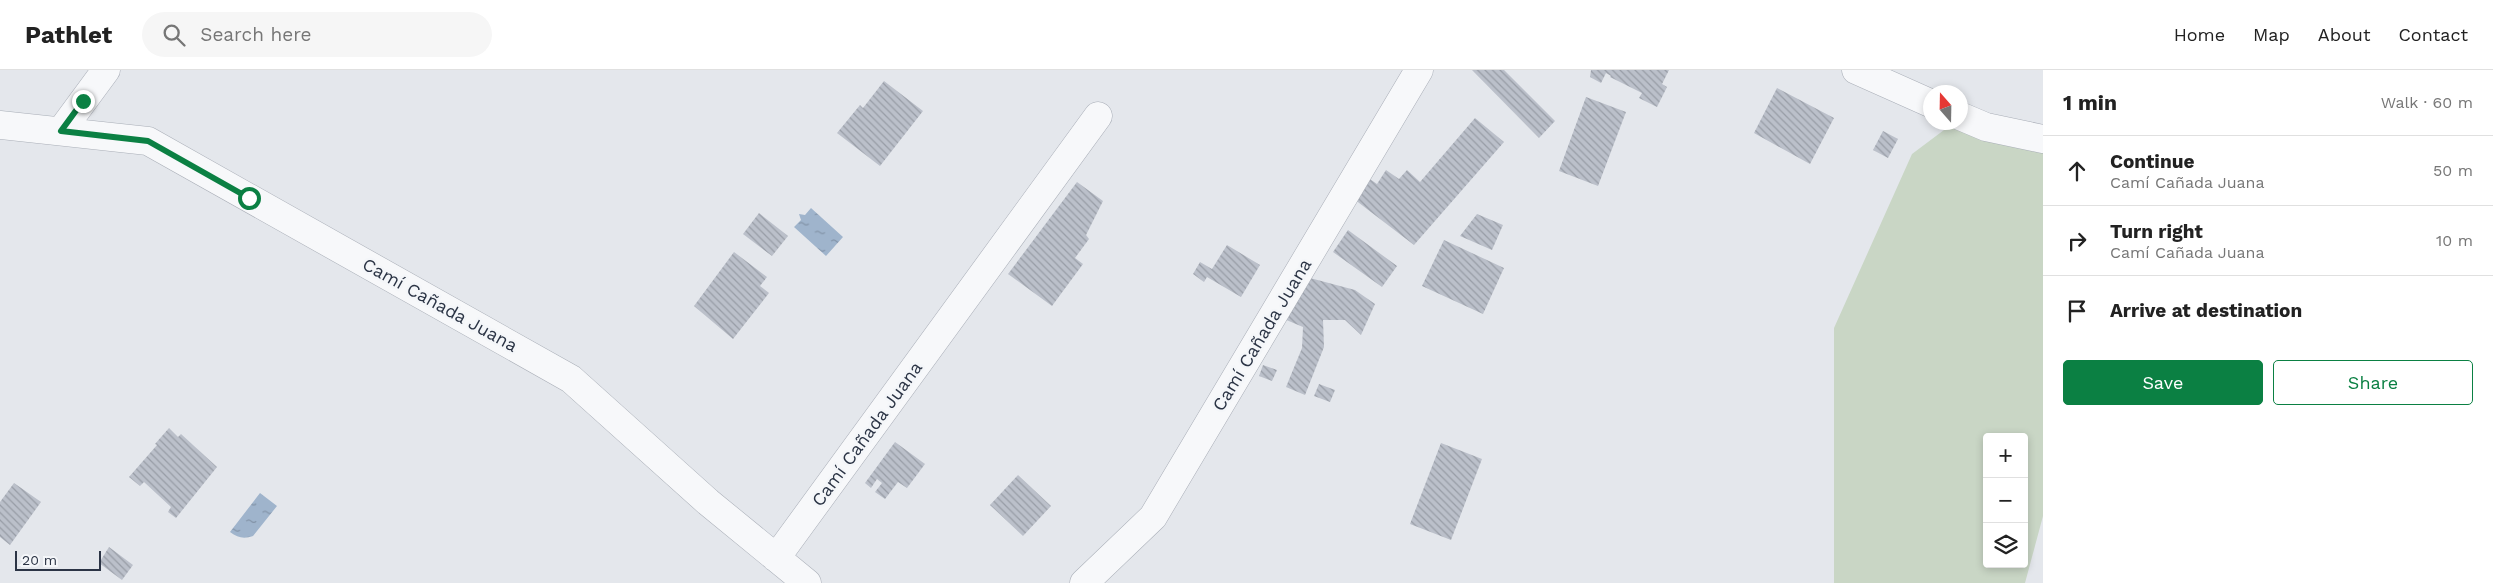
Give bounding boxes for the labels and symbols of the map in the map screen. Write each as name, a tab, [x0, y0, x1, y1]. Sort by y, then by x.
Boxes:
north arrow	[1923, 85, 1968, 130]
route end	[72, 90, 95, 113]
route start	[238, 187, 261, 210]
street label: Camí Cañada Juana	[359, 253, 521, 356]
street label: Camí Cañada Juana	[1208, 255, 1315, 415]
street label: Camí Cañada Juana	[807, 357, 926, 510]
scale bar	[15, 548, 101, 571]

